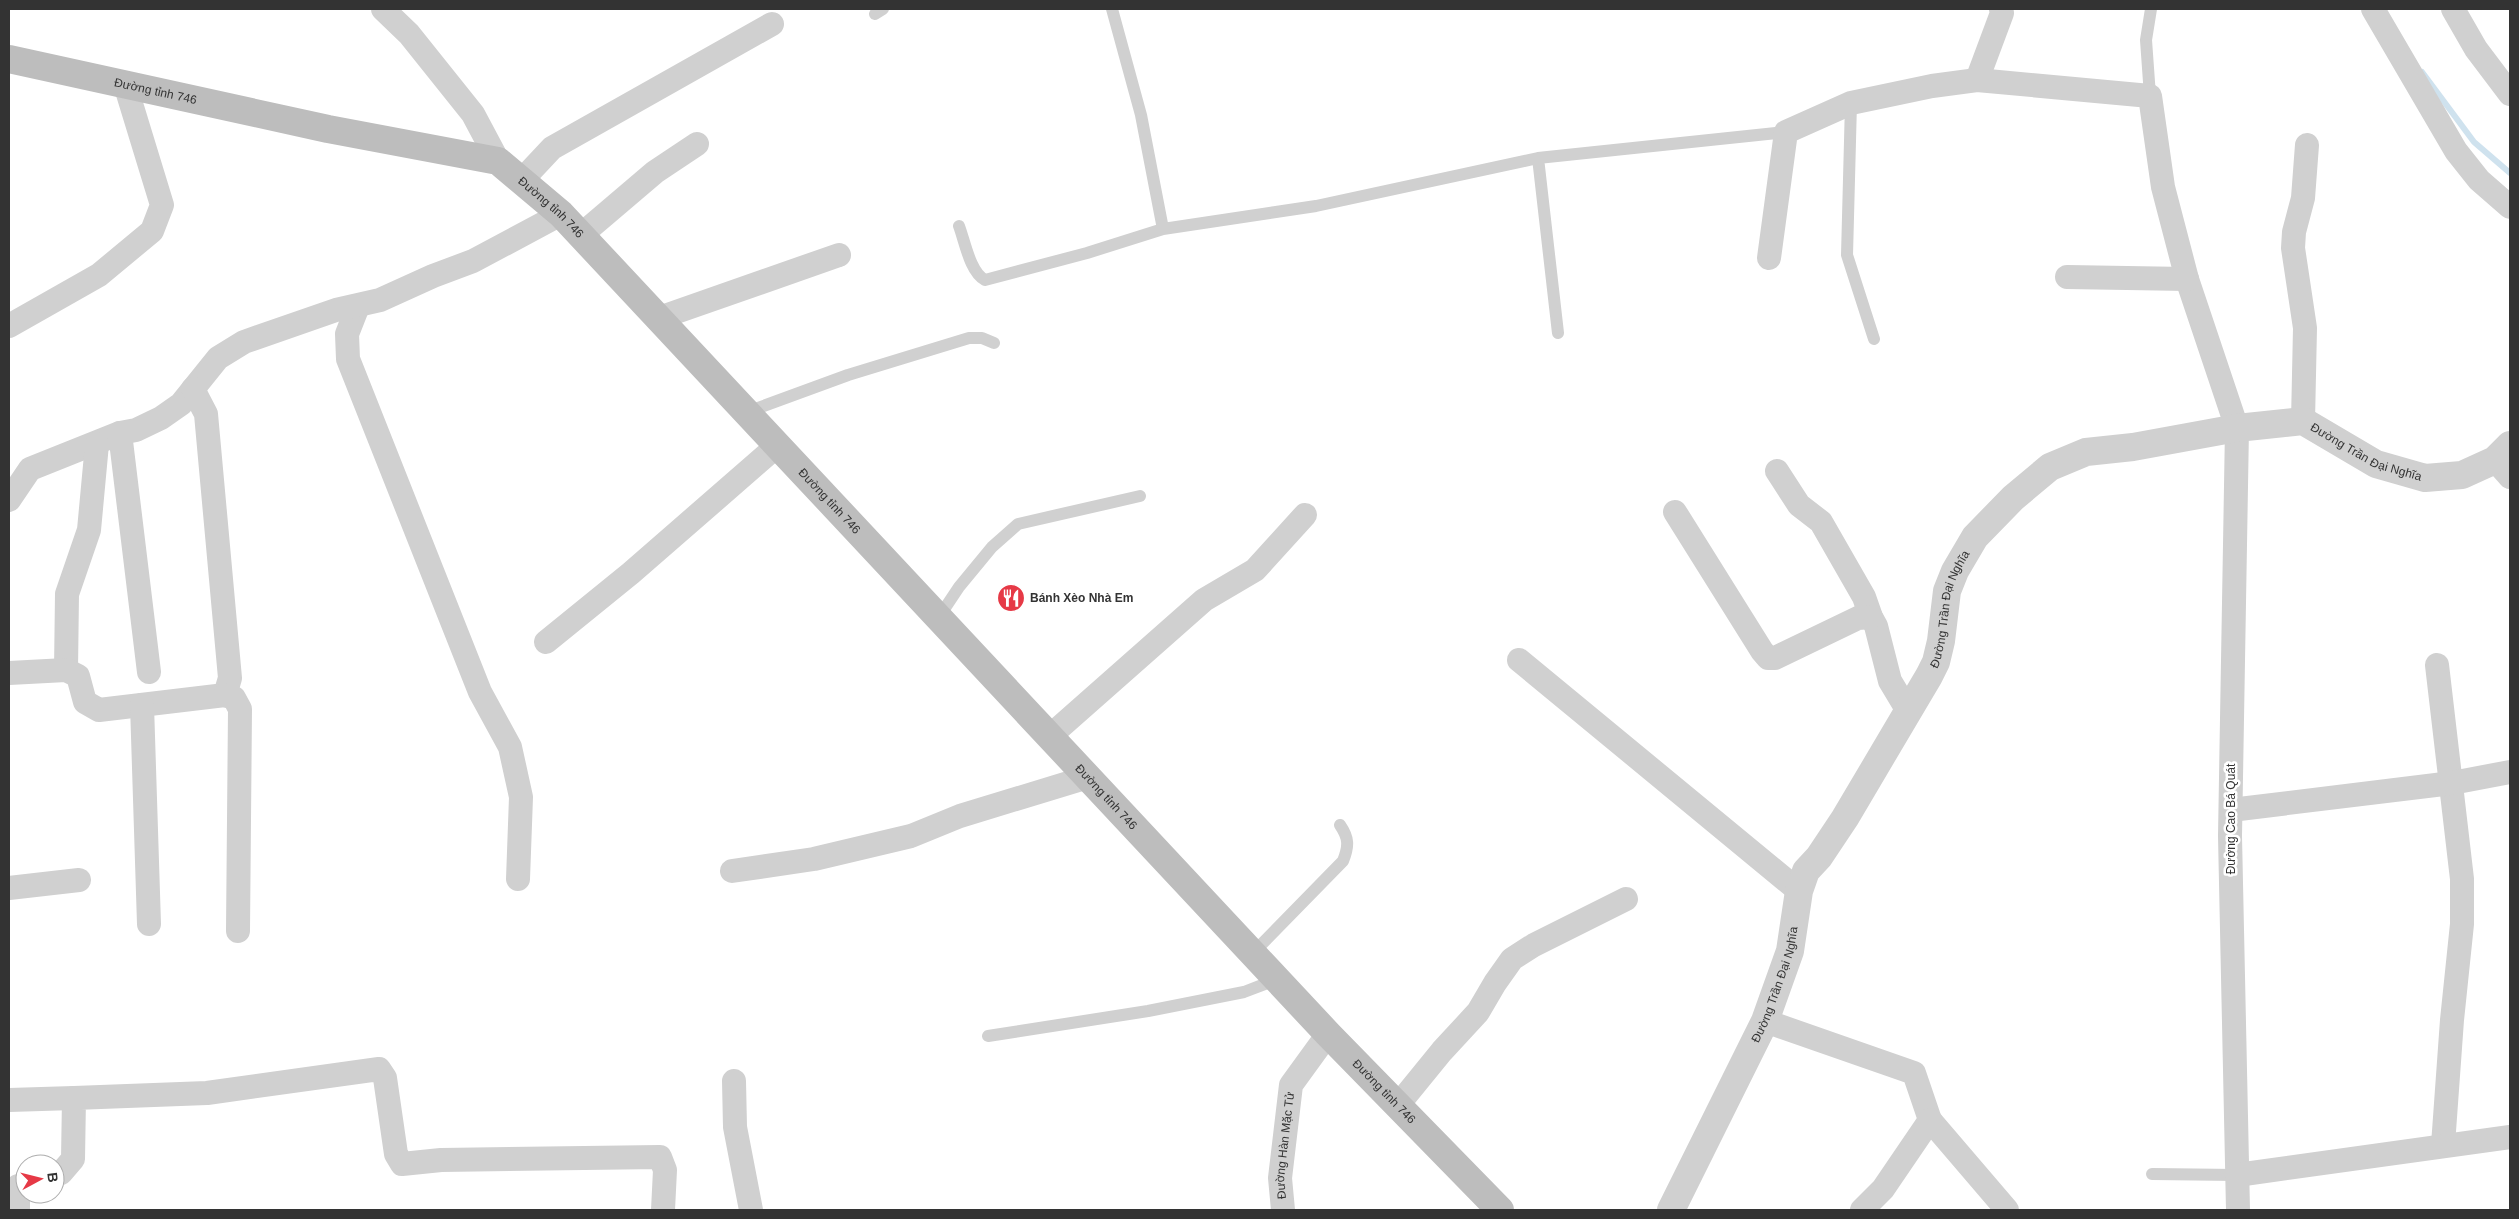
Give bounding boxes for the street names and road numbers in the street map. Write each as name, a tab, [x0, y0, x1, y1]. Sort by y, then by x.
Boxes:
street label: Đường tỉnh 746	[113, 75, 198, 107]
street label: Đường tỉnh 746	[515, 174, 587, 241]
street label: Đường Trần Đại Nghĩa	[2308, 420, 2424, 484]
street label: Đường tỉnh 746	[796, 466, 864, 537]
street label: Đường Trần Đại Nghĩa	[1927, 548, 1973, 670]
street label: Đường tỉnh 746	[1072, 761, 1140, 833]
street label: Đường Cao Bá Quát	[2224, 763, 2238, 874]
street label: Đường Trần Đại Nghĩa	[1748, 925, 1801, 1045]
street label: Đường tỉnh 746	[1350, 1056, 1419, 1127]
street label: Đường Hàn Mặc Tử	[1273, 1091, 1297, 1200]

